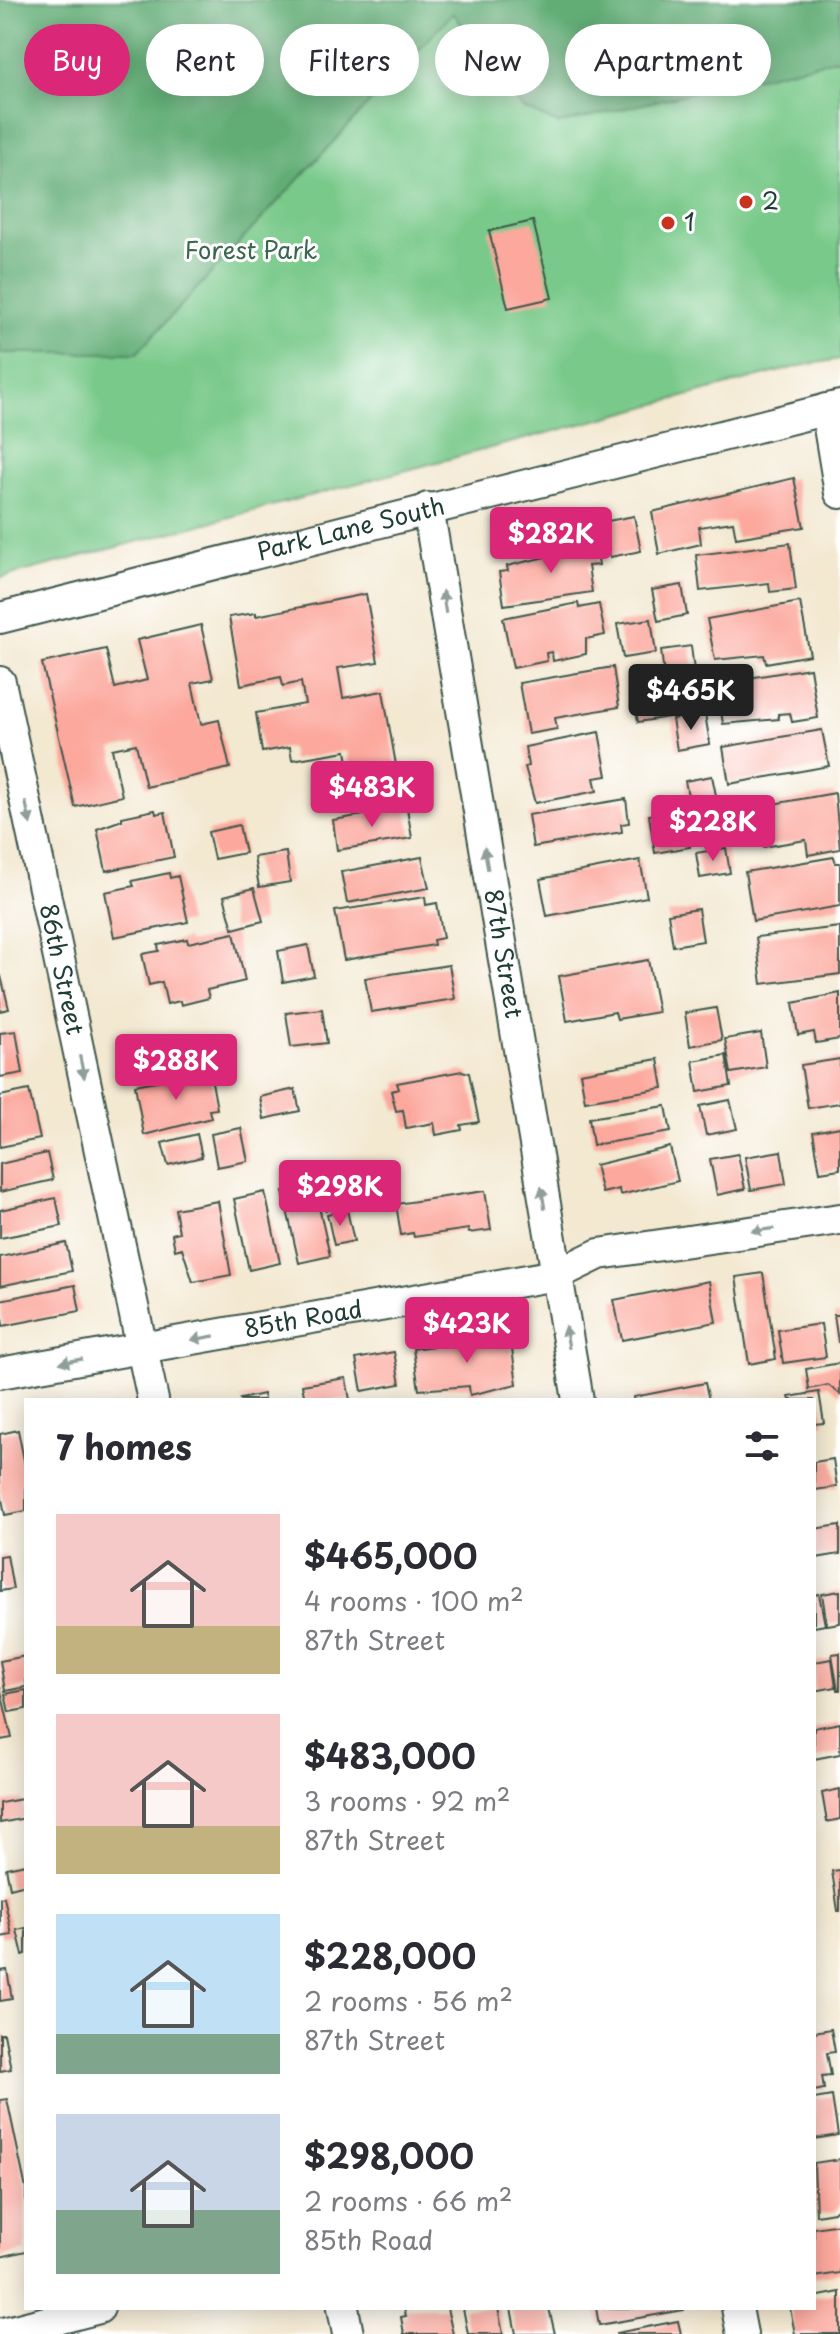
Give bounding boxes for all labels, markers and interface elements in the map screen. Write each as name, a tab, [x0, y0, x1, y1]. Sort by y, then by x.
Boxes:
chip: Buy	[24, 24, 130, 96]
chip: Rent	[146, 24, 264, 96]
chip: Filters	[280, 24, 419, 96]
chip: New	[435, 24, 549, 96]
chip: Apartment	[565, 24, 771, 96]
place label: 2	[762, 182, 779, 218]
marker: 2	[737, 193, 755, 211]
place label: 1	[684, 203, 695, 239]
marker: 1	[659, 214, 677, 232]
park label: Forest Park	[185, 231, 317, 267]
street label: Park Lane South	[253, 487, 448, 568]
pin: $282K	[495, 507, 607, 575]
text: $282K	[508, 513, 594, 552]
one-way arrow	[437, 589, 449, 614]
pin: $465K	[635, 664, 747, 732]
text: $465K	[647, 670, 736, 709]
pin: $483K	[316, 761, 428, 829]
text: $483K	[329, 767, 415, 806]
pin: $228K	[657, 795, 769, 863]
one-way arrow	[22, 800, 35, 825]
text: $228K	[669, 801, 757, 840]
one-way arrow	[480, 846, 492, 871]
street label: 87th Street	[476, 886, 534, 1021]
street label: 86th Street	[32, 900, 95, 1038]
pin: $288K	[120, 1034, 232, 1102]
text: $288K	[133, 1040, 219, 1079]
one-way arrow	[76, 1055, 89, 1080]
pin: $298K	[284, 1160, 396, 1228]
text: $298K	[297, 1166, 383, 1205]
one-way arrow	[536, 1185, 548, 1210]
one-way arrow	[750, 1224, 775, 1237]
street label: 85th Road	[241, 1289, 365, 1346]
pin: $423K	[411, 1297, 523, 1365]
text: $423K	[423, 1303, 511, 1342]
one-way arrow	[560, 1325, 572, 1350]
one-way arrow	[191, 1333, 216, 1345]
one-way arrow	[58, 1355, 83, 1367]
text: 7 homes	[56, 1420, 192, 1472]
icon: filters	[740, 1424, 784, 1468]
text: $465,000	[304, 1529, 477, 1581]
icon: home	[120, 1546, 216, 1642]
text: 4 rooms · 100 m²	[304, 1581, 524, 1620]
text: 87th Street	[304, 1620, 445, 1659]
text: $483,000	[304, 1729, 476, 1781]
icon: home	[120, 1746, 216, 1842]
text: 3 rooms · 92 m²	[304, 1781, 510, 1820]
text: 87th Street	[304, 1820, 445, 1859]
text: $228,000	[304, 1929, 476, 1981]
icon: home	[120, 1946, 216, 2042]
text: 2 rooms · 56 m²	[304, 1981, 513, 2020]
text: 87th Street	[304, 2020, 445, 2059]
text: $298,000	[304, 2129, 474, 2181]
icon: home	[120, 2146, 216, 2242]
text: 2 rooms · 66 m²	[304, 2181, 513, 2220]
text: 85th Road	[304, 2220, 433, 2259]

